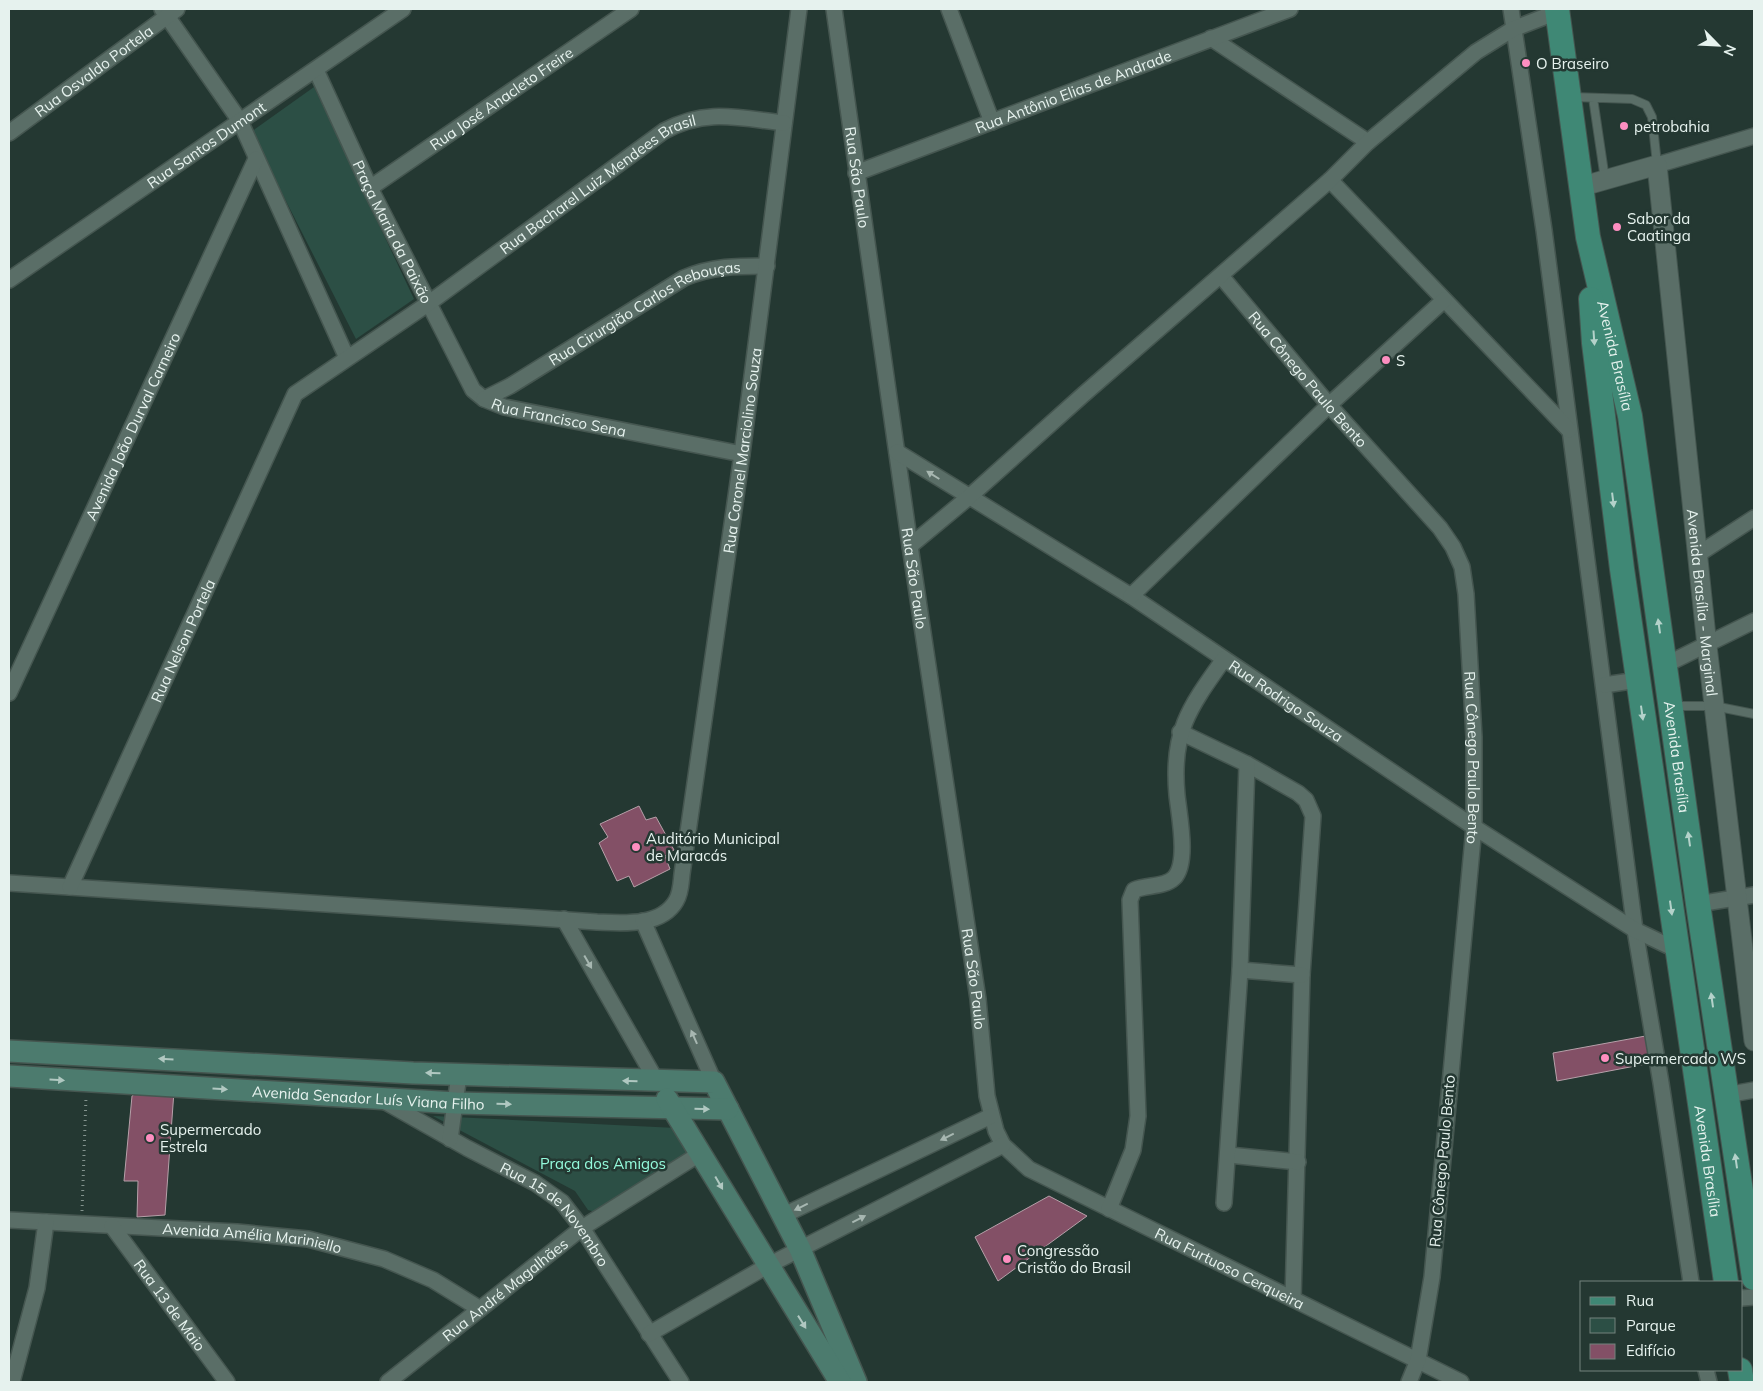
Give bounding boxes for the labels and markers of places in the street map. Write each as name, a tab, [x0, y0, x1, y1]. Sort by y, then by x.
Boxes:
place label: O Braseiro	[1536, 54, 1609, 73]
marker: O Braseiro	[1520, 57, 1532, 69]
place label: petrobahia	[1634, 117, 1710, 136]
marker: petrobahia	[1618, 120, 1630, 132]
place label: Sabor da Caatinga	[1627, 209, 1691, 245]
marker: Sabor da Caatinga	[1611, 221, 1623, 233]
place label: S	[1396, 351, 1405, 370]
marker: S	[1380, 354, 1392, 366]
place label: Auditório Municipal de Maracás	[646, 829, 780, 865]
marker: Auditório Municipal de Maracás	[630, 841, 642, 853]
place label: Supermercado WS	[1615, 1049, 1746, 1068]
marker: Supermercado WS	[1599, 1052, 1611, 1064]
place label: Supermercado Estrela	[160, 1120, 261, 1156]
marker: Supermercado Estrela	[144, 1132, 156, 1144]
place label: Congressão Cristão do Brasil	[1017, 1241, 1131, 1277]
marker: Congressão Cristão do Brasil	[1001, 1253, 1013, 1265]

